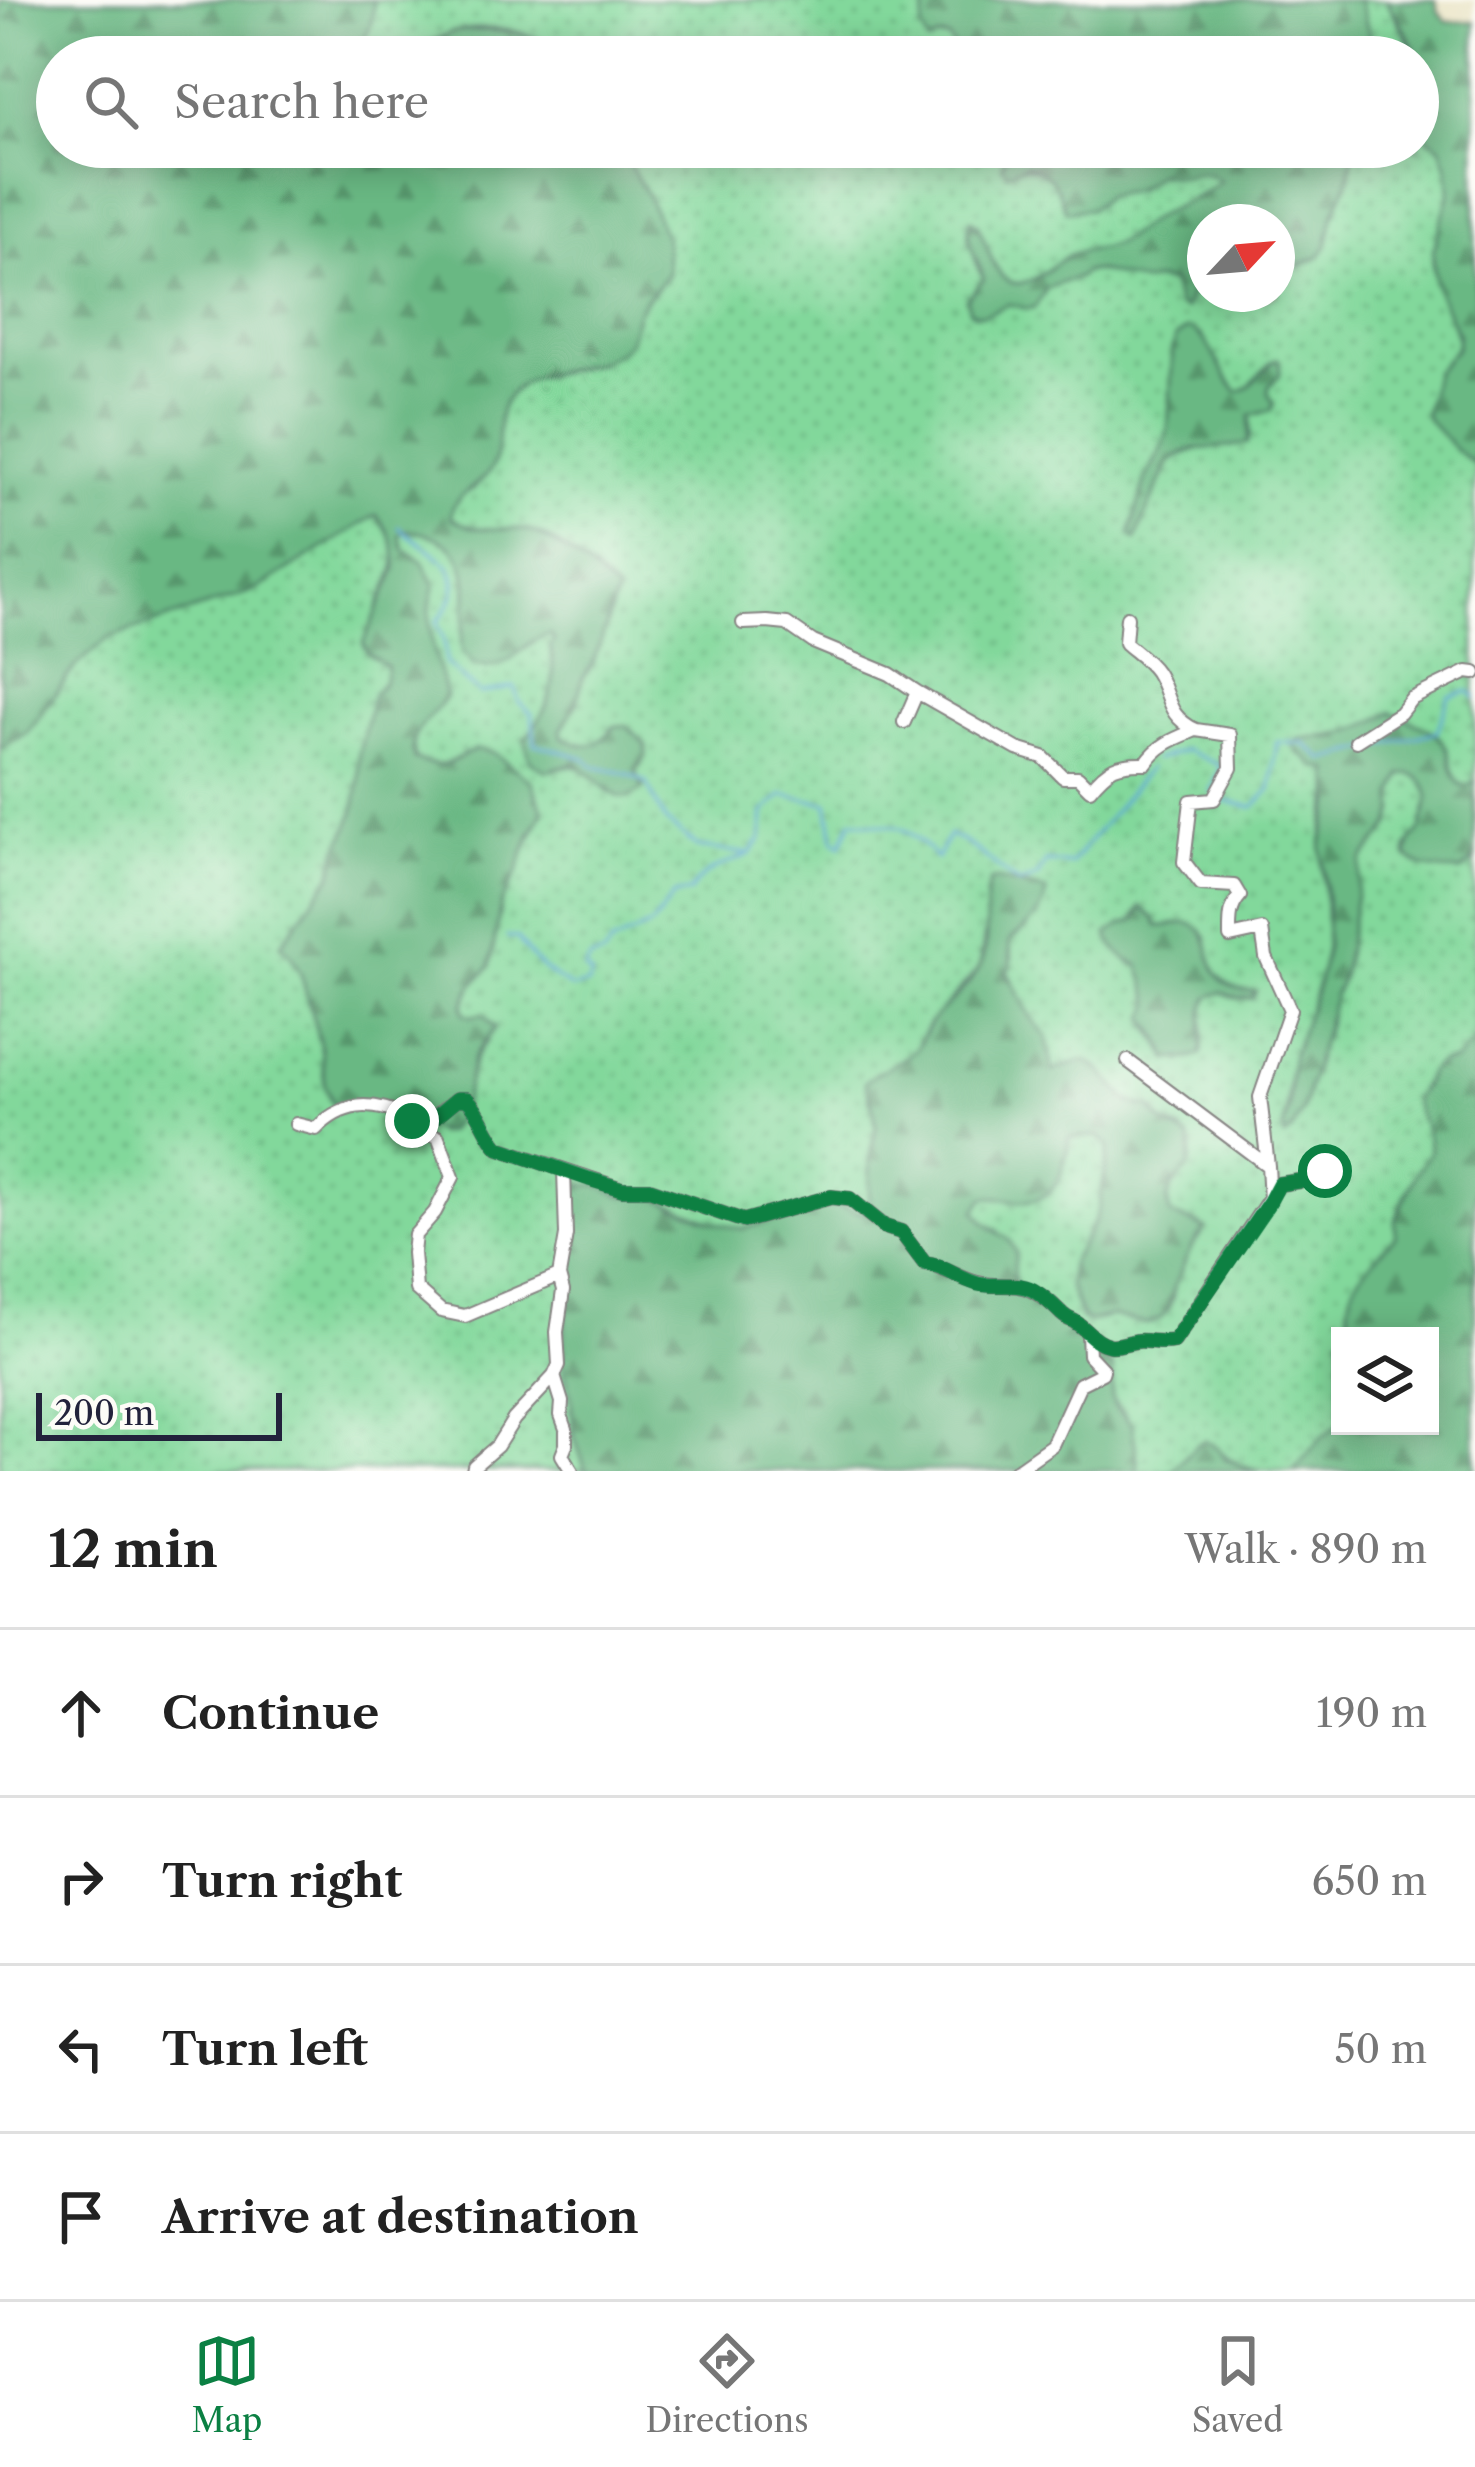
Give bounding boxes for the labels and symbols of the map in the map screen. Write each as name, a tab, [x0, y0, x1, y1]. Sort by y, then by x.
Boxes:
north arrow	[1187, 204, 1295, 312]
route end	[385, 1094, 439, 1148]
route start	[1298, 1144, 1352, 1198]
scale bar	[36, 1387, 282, 1440]

